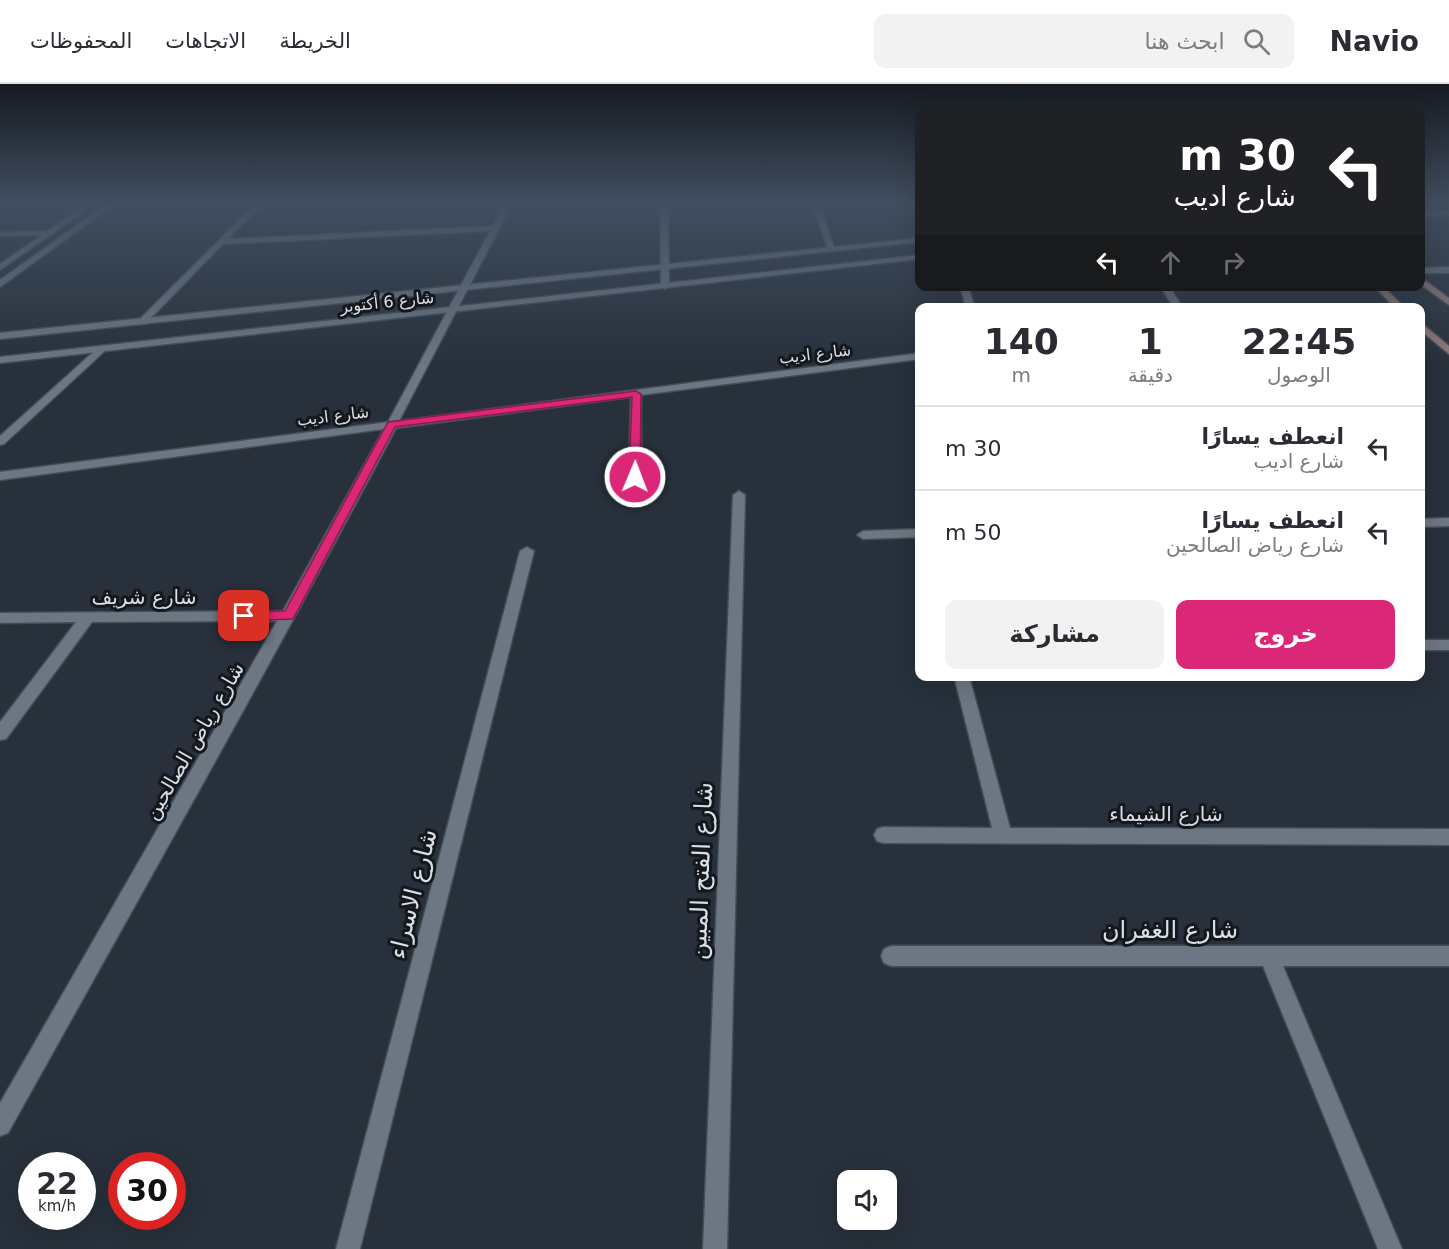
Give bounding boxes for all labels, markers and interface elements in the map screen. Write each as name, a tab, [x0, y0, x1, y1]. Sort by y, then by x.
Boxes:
search box	[874, 14, 1294, 68]
icon: search	[1240, 25, 1273, 58]
text: Navio	[1330, 25, 1419, 58]
text: المحفوظات	[30, 29, 132, 53]
text: الاتجاهات	[165, 29, 246, 53]
text: الخريطة	[279, 29, 351, 53]
text: ابحث هنا	[1145, 29, 1225, 54]
text: 30 m	[1179, 131, 1296, 180]
icon: left	[1317, 132, 1395, 210]
text: شارع اديب	[1174, 181, 1296, 212]
icon: left	[1091, 246, 1124, 279]
icon: ahead	[1154, 246, 1187, 279]
icon: right	[1217, 246, 1250, 279]
street label: شارع 6 أكتوبر	[338, 287, 435, 317]
text: 140	[984, 321, 1059, 362]
text: 1	[1138, 321, 1163, 362]
text: 22:45	[1242, 321, 1356, 362]
street label: شارع اديب	[778, 340, 852, 369]
text: m	[1012, 363, 1031, 387]
text: دقيقة	[1128, 363, 1173, 387]
text: الوصول	[1267, 363, 1331, 387]
street label: شارع اديب	[296, 402, 370, 431]
text: انعطف يسارًا	[1201, 424, 1344, 449]
icon: left	[1362, 432, 1395, 465]
text: 30 m	[945, 436, 1001, 461]
position arrow	[603, 445, 667, 509]
text: شارع اديب	[1254, 449, 1344, 473]
text: انعطف يسارًا	[1201, 508, 1344, 533]
icon: left	[1362, 516, 1395, 549]
text: 50 m	[945, 520, 1001, 545]
text: شارع رياض الصالحين	[1166, 533, 1344, 557]
street label: شارع شريف	[92, 585, 196, 609]
pin	[218, 590, 269, 641]
icon: arrive	[227, 599, 260, 632]
button: مشاركة	[945, 600, 1164, 669]
button: خروج	[1176, 600, 1395, 669]
street label: شارع رياض الصالحين	[139, 658, 249, 824]
street label: شارع الفتح المبين	[684, 782, 718, 960]
street label: شارع الشيماء	[1109, 802, 1223, 826]
street label: شارع الاسراء	[383, 826, 443, 962]
street label: شارع الغفران	[1102, 916, 1238, 944]
speed limit sign: 30	[108, 1152, 186, 1230]
text: 22	[36, 1166, 78, 1201]
map controls	[837, 1170, 897, 1230]
button: sound	[837, 1170, 897, 1230]
text: km/h	[38, 1197, 76, 1215]

